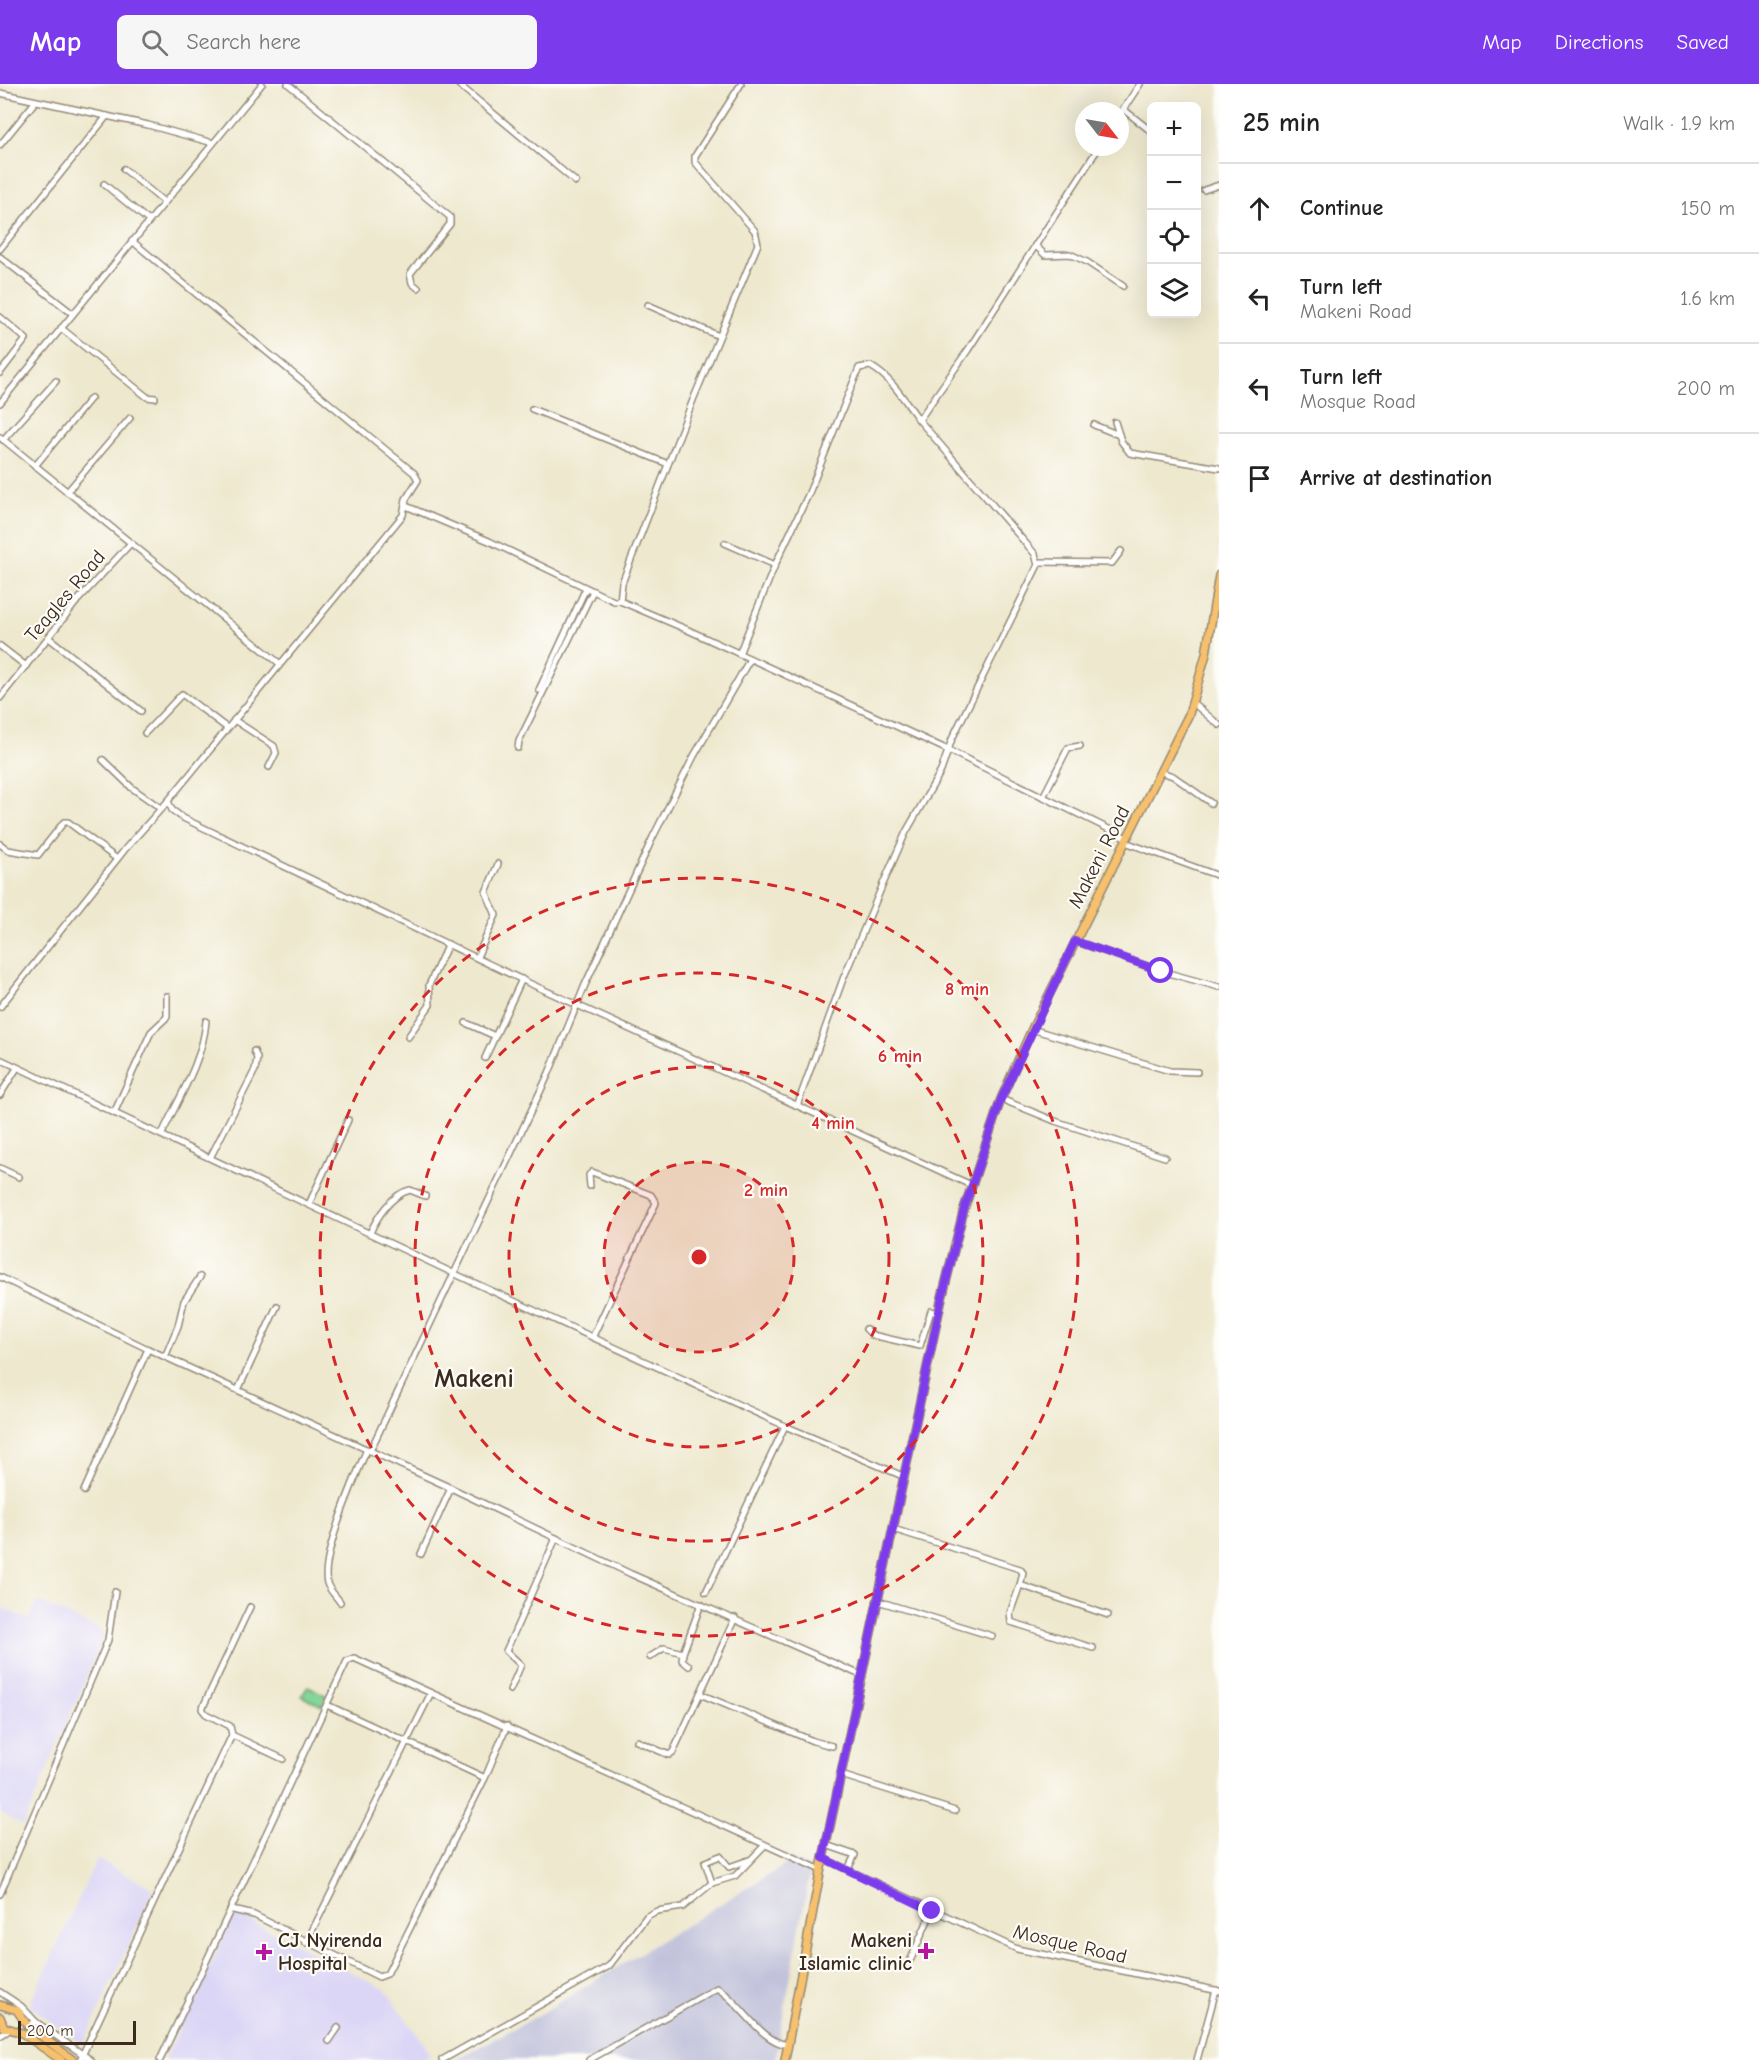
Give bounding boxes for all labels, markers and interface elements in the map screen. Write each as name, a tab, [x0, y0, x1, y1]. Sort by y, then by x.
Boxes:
search box	[117, 15, 537, 69]
text: Map	[30, 26, 81, 58]
icon: search	[138, 26, 171, 59]
text: Search here	[186, 29, 301, 55]
text: Map	[1482, 30, 1522, 54]
text: Directions	[1555, 30, 1644, 54]
text: Saved	[1677, 30, 1729, 54]
north arrow	[1075, 102, 1129, 156]
map controls	[1147, 102, 1201, 318]
button: +	[1147, 102, 1201, 156]
text: 25 min	[1243, 108, 1320, 138]
text: Walk · 1.9 km	[1623, 112, 1735, 135]
button: −	[1147, 156, 1201, 210]
icon: ahead	[1243, 192, 1276, 225]
text: Continue	[1300, 195, 1383, 221]
text: 150 m	[1681, 197, 1735, 220]
button: locate	[1147, 210, 1201, 264]
button: layers	[1147, 264, 1201, 318]
text: Turn left	[1300, 274, 1382, 300]
icon: left	[1243, 282, 1276, 315]
text: 1.6 km	[1680, 287, 1735, 310]
text: Makeni Road	[1300, 300, 1412, 323]
text: Turn left	[1300, 364, 1382, 390]
icon: left	[1243, 372, 1276, 405]
text: 200 m	[1677, 377, 1735, 400]
text: Mosque Road	[1300, 390, 1416, 413]
icon: arrive	[1243, 462, 1276, 495]
text: Arrive at destination	[1300, 465, 1492, 491]
street label: Teagles Road	[20, 546, 110, 646]
street label: Makeni Road	[1063, 802, 1135, 912]
route start	[1147, 957, 1173, 983]
text: 8 min	[945, 979, 989, 1000]
text: 6 min	[878, 1046, 922, 1067]
text: 4 min	[811, 1113, 855, 1134]
text: 2 min	[744, 1180, 788, 1201]
centre of rings	[689, 1247, 709, 1267]
district label: Makeni	[434, 1364, 514, 1394]
route end	[918, 1897, 944, 1923]
street label: Mosque Road	[1011, 1920, 1129, 1968]
place label: CJ Nyirenda Hospital	[278, 1929, 382, 1975]
place label: Makeni Islamic clinic	[799, 1929, 913, 1975]
marker: Makeni Islamic clinic	[917, 1942, 935, 1960]
marker: CJ Nyirenda Hospital	[255, 1943, 273, 1961]
scale bar	[18, 2018, 136, 2046]
text: 200 m	[27, 2022, 73, 2040]

